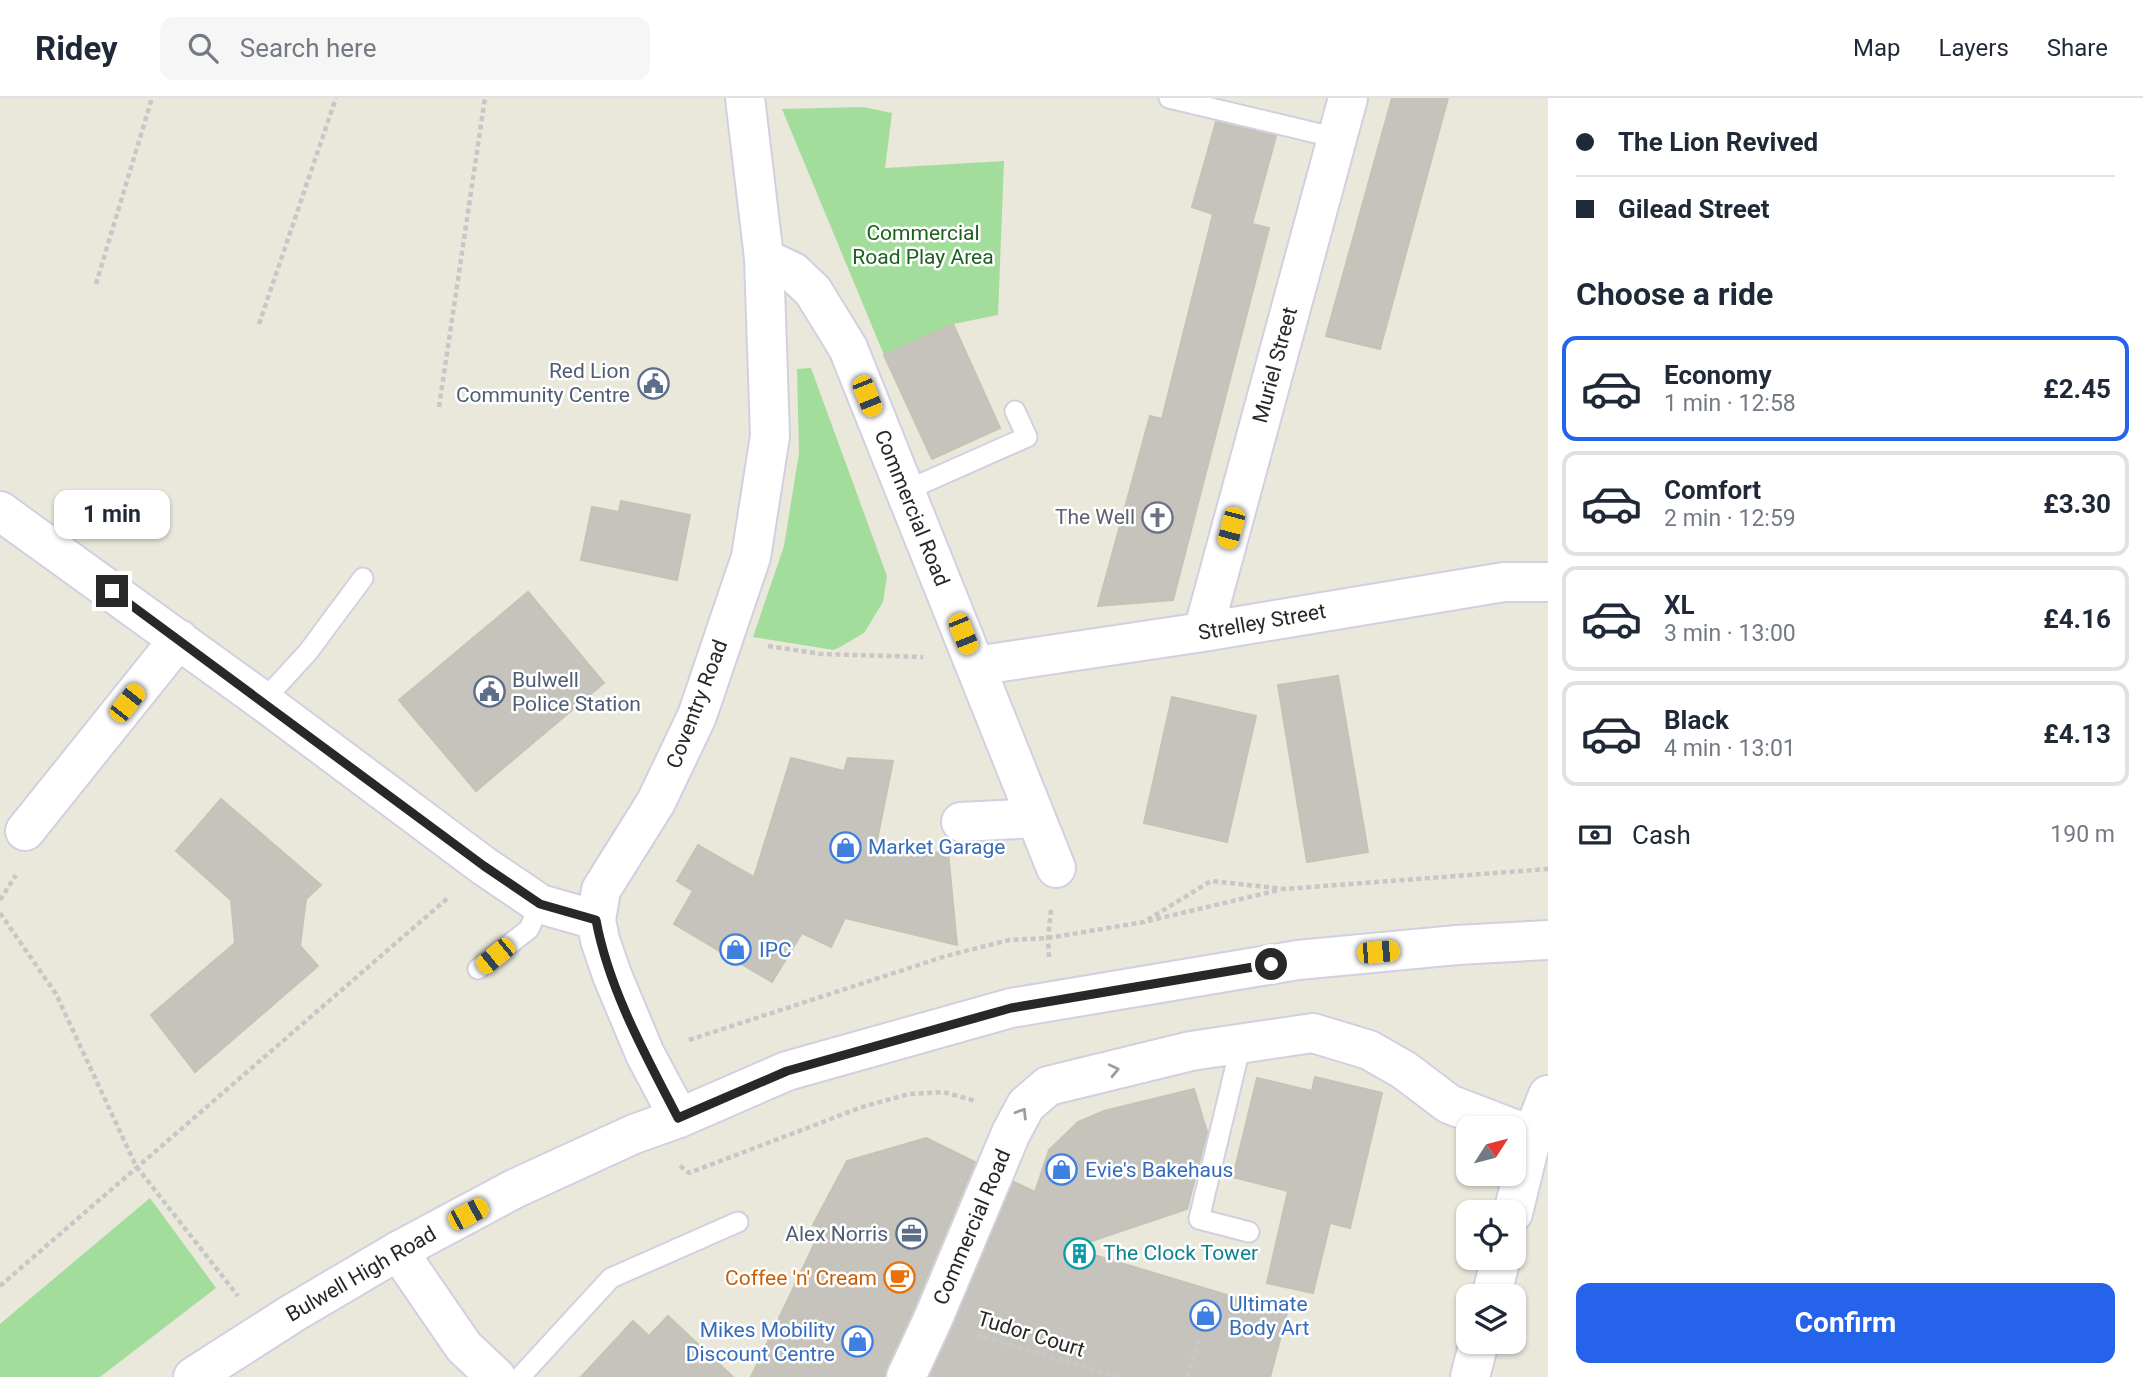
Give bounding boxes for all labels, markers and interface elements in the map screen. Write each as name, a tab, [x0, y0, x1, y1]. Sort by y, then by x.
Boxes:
search box	[160, 17, 650, 80]
text: Ridey	[35, 29, 118, 68]
icon: search	[184, 29, 222, 67]
text: Search here	[240, 33, 376, 63]
text: Map	[1853, 34, 1901, 62]
text: Layers	[1939, 34, 2009, 62]
text: Share	[2047, 34, 2108, 62]
text: The Lion Revived	[1618, 127, 1818, 157]
text: Gilead Street	[1618, 194, 1770, 224]
park label: Commercial Road Play Area	[852, 221, 994, 269]
text: Choose a ride	[1576, 275, 1773, 313]
street label: Muriel Street	[1248, 304, 1302, 426]
icon: car	[1580, 357, 1643, 420]
place label: Red Lion Community Centre	[456, 359, 630, 407]
text: Economy	[1664, 360, 1771, 390]
public building icon: Red Lion Community Centre	[636, 366, 670, 400]
car	[850, 373, 885, 419]
text: £2.45	[2043, 374, 2111, 404]
text: 1 min · 12:58	[1664, 390, 1796, 417]
street label: Commercial Road	[870, 426, 954, 590]
icon: car	[1580, 472, 1643, 535]
text: Comfort	[1664, 475, 1761, 505]
text: £3.30	[2043, 489, 2111, 519]
callout: 1 min	[54, 490, 170, 538]
church icon: The Well	[1141, 500, 1175, 534]
text: 1 min	[83, 501, 141, 528]
place label: The Well	[1055, 505, 1135, 529]
car	[1216, 505, 1247, 551]
text: 2 min · 12:59	[1664, 505, 1796, 532]
route end	[96, 575, 128, 607]
icon: car	[1580, 587, 1643, 650]
text: XL	[1664, 590, 1695, 620]
street label: Strelley Street	[1196, 599, 1328, 645]
text: £4.16	[2043, 604, 2111, 634]
car	[946, 611, 981, 657]
text: 3 min · 13:00	[1664, 620, 1796, 647]
street label: Coventry Road	[661, 636, 733, 772]
place label: Bulwell Police Station	[512, 668, 641, 716]
public building icon: Bulwell Police Station	[472, 675, 506, 709]
car	[106, 680, 149, 726]
icon: car	[1580, 702, 1643, 765]
text: Black	[1664, 705, 1729, 735]
text: £4.13	[2043, 719, 2111, 749]
text: 4 min · 13:01	[1664, 735, 1796, 762]
icon: cash	[1576, 816, 1614, 854]
text: Cash	[1632, 820, 1691, 850]
text: 190 m	[2050, 821, 2115, 848]
shop icon: Market Garage	[828, 830, 862, 864]
place label: Market Garage	[868, 835, 1005, 859]
shop icon: IPC	[719, 933, 753, 967]
car	[473, 935, 518, 977]
place label: IPC	[759, 938, 792, 962]
car	[1357, 940, 1400, 964]
route start	[1255, 948, 1287, 980]
one-way arrow	[1108, 1064, 1120, 1078]
one-way arrow	[1014, 1108, 1027, 1121]
north arrow	[1456, 1116, 1526, 1186]
map controls	[1456, 1116, 1526, 1354]
street label: Commercial Road	[928, 1146, 1016, 1308]
shop icon: Evie's Bakehaus	[1045, 1153, 1079, 1187]
place label: Evie's Bakehaus	[1085, 1158, 1233, 1182]
car	[445, 1195, 492, 1233]
button: locate	[1456, 1200, 1526, 1270]
office icon: Alex Norris	[894, 1217, 928, 1251]
street label: Bulwell High Road	[282, 1221, 440, 1327]
place label: Alex Norris	[785, 1222, 888, 1246]
building icon: The Clock Tower	[1063, 1236, 1097, 1270]
place label: The Clock Tower	[1103, 1241, 1258, 1265]
cafe icon: Coffee 'n' Cream	[883, 1261, 917, 1295]
place label: Coffee 'n' Cream	[725, 1266, 877, 1290]
button: Confirm	[1576, 1283, 2115, 1363]
button: layers	[1456, 1284, 1526, 1354]
place label: Ultimate Body Art	[1229, 1292, 1309, 1340]
shop icon: Ultimate Body Art	[1189, 1299, 1223, 1333]
street label: Tudor Court	[974, 1306, 1088, 1362]
place label: Mikes Mobility Discount Centre	[686, 1318, 835, 1366]
shop icon: Mikes Mobility Discount Centre	[841, 1325, 875, 1359]

